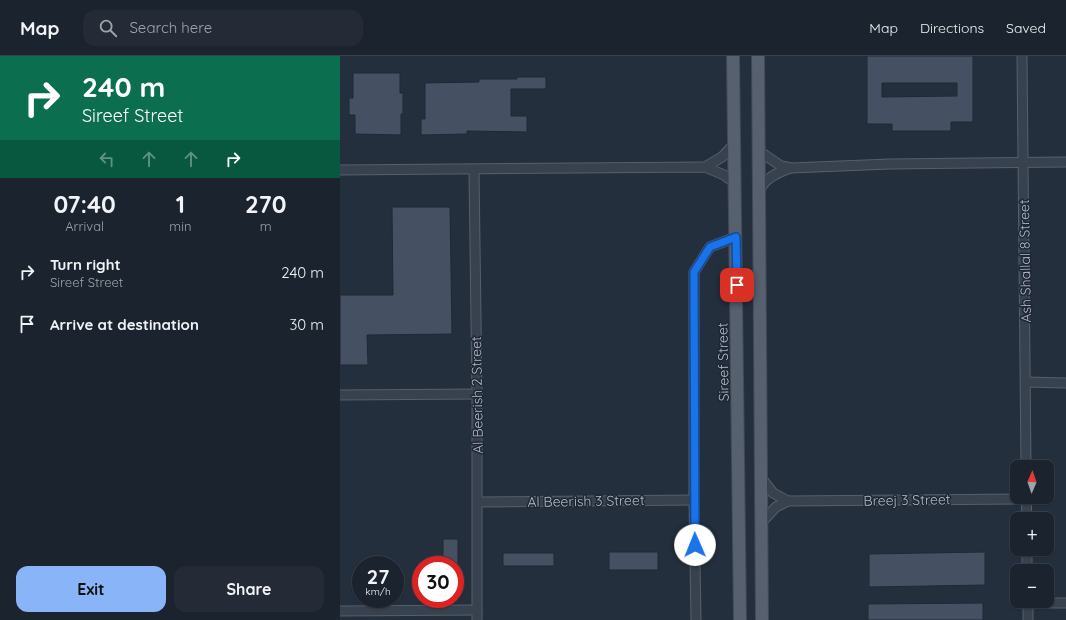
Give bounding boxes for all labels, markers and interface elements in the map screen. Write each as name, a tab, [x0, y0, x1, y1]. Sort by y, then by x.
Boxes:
search box	[83, 10, 363, 46]
text: Map	[20, 16, 59, 40]
icon: search	[97, 17, 119, 39]
text: Search here	[129, 18, 212, 37]
text: Map	[869, 19, 898, 37]
text: Directions	[920, 19, 984, 37]
text: Saved	[1006, 19, 1046, 37]
text: 240 m	[82, 69, 165, 104]
icon: right	[16, 72, 68, 124]
text: Sireef Street	[82, 104, 183, 127]
icon: left	[96, 148, 118, 170]
icon: ahead	[138, 148, 160, 170]
icon: ahead	[180, 148, 202, 170]
icon: right	[222, 148, 244, 170]
text: 07:40	[53, 189, 116, 219]
text: 1	[176, 189, 185, 219]
text: 270	[245, 189, 287, 219]
street label: Ash Shallal 8 Street	[1015, 199, 1035, 323]
text: Arrival	[65, 218, 104, 234]
text: min	[169, 218, 191, 234]
text: m	[260, 218, 272, 234]
text: Turn right	[50, 255, 121, 274]
icon: right	[16, 261, 38, 283]
text: 240 m	[281, 263, 324, 282]
pin	[720, 268, 754, 302]
text: Sireef Street	[50, 274, 123, 290]
icon: arrive	[726, 274, 748, 296]
icon: arrive	[16, 313, 38, 335]
text: Arrive at destination	[50, 315, 199, 334]
text: 30 m	[289, 315, 324, 334]
street label: Sireef Street	[713, 322, 733, 402]
street label: Al Beerish 2 Street	[467, 336, 487, 454]
north arrow	[1010, 460, 1054, 504]
map controls	[1010, 460, 1054, 608]
street label: Breej 3 Street	[863, 490, 951, 510]
street label: Al Beerish 3 Street	[527, 491, 645, 511]
button: +	[1010, 512, 1054, 556]
position arrow	[674, 524, 716, 566]
speed limit sign: 30	[412, 556, 464, 608]
text: 27	[367, 564, 389, 589]
button: −	[1010, 564, 1054, 608]
button: Exit	[16, 566, 166, 612]
button: Share	[174, 566, 324, 612]
text: km/h	[365, 585, 391, 598]

